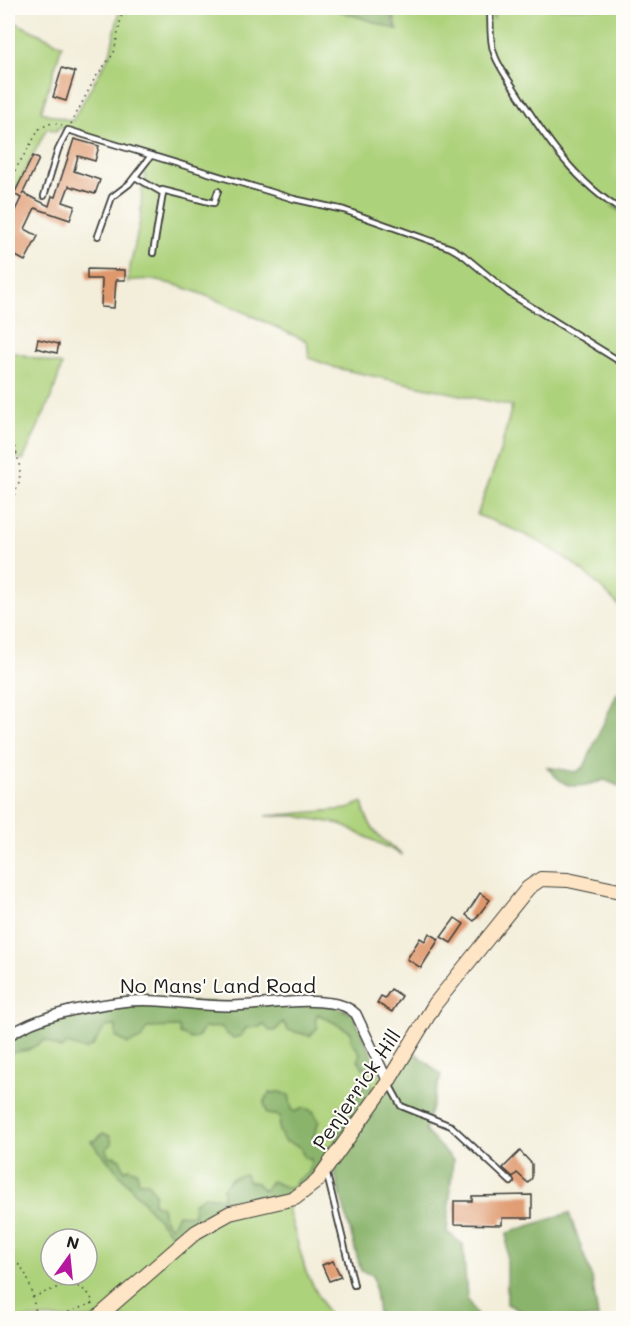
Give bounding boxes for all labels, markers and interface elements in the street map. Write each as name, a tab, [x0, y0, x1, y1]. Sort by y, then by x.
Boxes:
street label: No Mans' Land Road	[120, 972, 316, 998]
street label: Penjerrick Hill	[306, 1024, 406, 1154]
north arrow	[39, 1227, 99, 1287]
text: N	[64, 1230, 82, 1254]

